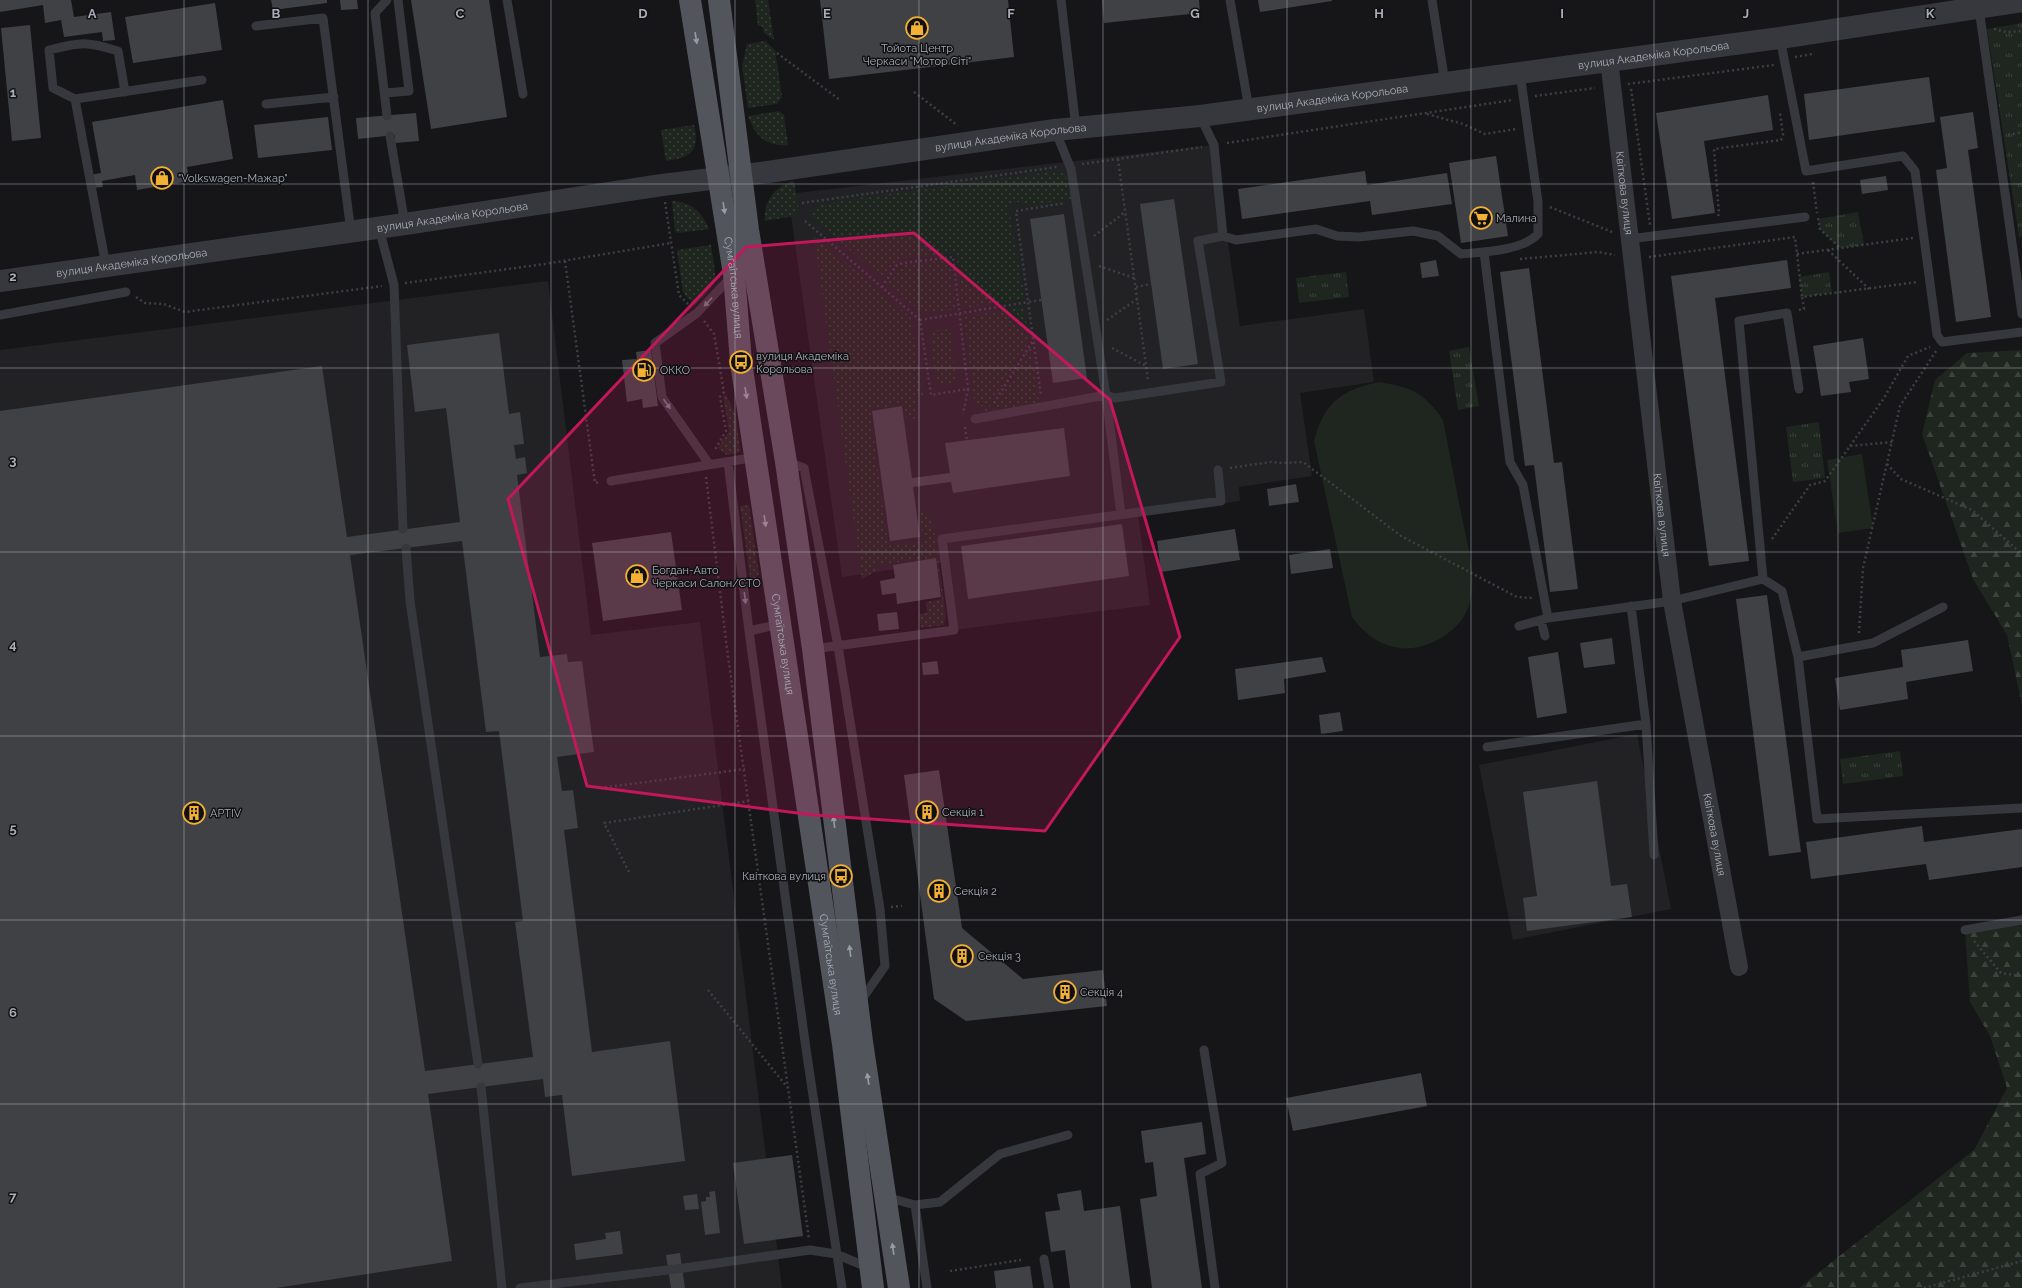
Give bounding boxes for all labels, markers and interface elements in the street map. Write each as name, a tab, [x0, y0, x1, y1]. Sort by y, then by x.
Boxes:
text: A	[88, 6, 97, 21]
text: B	[272, 6, 281, 21]
text: C	[456, 6, 465, 21]
text: D	[638, 6, 648, 21]
text: E	[823, 6, 831, 21]
text: F	[1007, 6, 1015, 21]
text: G	[1190, 6, 1200, 21]
text: H	[1374, 6, 1384, 21]
text: I	[1560, 6, 1564, 21]
text: J	[1743, 6, 1749, 21]
text: K	[1926, 6, 1935, 21]
shop icon: Тойота Центр Черкаси "Мотор Сіті"	[904, 15, 930, 41]
one-way arrow	[693, 32, 699, 45]
street label: вулиця Академіка Корольова	[1577, 39, 1730, 72]
place label: Тойота Центр Черкаси "Мотор Сіті"	[863, 42, 971, 68]
street label: вулиця Академіка Корольова	[1256, 82, 1409, 115]
text: 1	[10, 85, 17, 100]
street label: вулиця Академіка Корольова	[934, 121, 1087, 154]
street label: Квіткова вулиця	[1613, 151, 1635, 236]
shop icon: "Volkswagen-Мажар"	[149, 165, 175, 191]
place label: "Volkswagen-Мажар"	[178, 172, 288, 185]
street label: вулиця Академіка Корольова	[376, 199, 529, 235]
one-way arrow	[721, 202, 727, 214]
supermarket icon: Малина	[1468, 205, 1494, 231]
place label: Малина	[1496, 212, 1537, 225]
street label: Сумгаїтська вулиця	[721, 236, 745, 339]
street label: вулиця Академіка Корольова	[55, 246, 208, 280]
text: 2	[9, 269, 17, 284]
one-way arrow	[703, 297, 713, 307]
bus stop icon: вулиця Академіка Корольова	[728, 349, 754, 375]
place label: вулиця Академіка Корольова	[756, 350, 849, 376]
fuel station icon: ОККО	[631, 357, 657, 383]
place label: ОККО	[660, 364, 690, 377]
one-way arrow	[743, 387, 749, 399]
one-way arrow	[663, 399, 671, 409]
text: 3	[9, 453, 17, 468]
street label: Квіткова вулиця	[1650, 473, 1673, 557]
one-way arrow	[762, 515, 768, 527]
shop icon: Богдан-Авто Черкаси Салон/СТО	[624, 563, 650, 589]
place label: Богдан-Авто Черкаси Салон/СТО	[652, 564, 761, 590]
one-way arrow	[741, 592, 748, 604]
street label: Сумгаїтська вулиця	[769, 593, 797, 696]
text: 4	[9, 637, 17, 652]
street label: Квіткова вулиця	[1700, 792, 1728, 877]
building icon: Секція 1	[914, 799, 940, 825]
building icon: APTIV	[181, 800, 207, 826]
place label: Секція 1	[942, 806, 984, 819]
place label: APTIV	[210, 807, 242, 820]
one-way arrow	[831, 816, 837, 828]
text: 5	[9, 821, 17, 836]
bus stop icon: Квіткова вулиця	[828, 863, 854, 889]
place label: Квіткова вулиця	[742, 870, 826, 883]
building icon: Секція 2	[926, 878, 952, 904]
place label: Секція 2	[954, 885, 997, 898]
street label: Сумгаїтська вулиця	[817, 913, 845, 1016]
building icon: Секція 3	[949, 943, 975, 969]
one-way arrow	[847, 944, 853, 957]
place label: Секція 3	[978, 950, 1021, 963]
building icon: Секція 4	[1052, 979, 1078, 1005]
place label: Секція 4	[1080, 986, 1123, 999]
text: 6	[9, 1005, 17, 1020]
one-way arrow	[865, 1073, 871, 1085]
text: 7	[9, 1189, 17, 1204]
one-way arrow	[890, 1243, 896, 1255]

